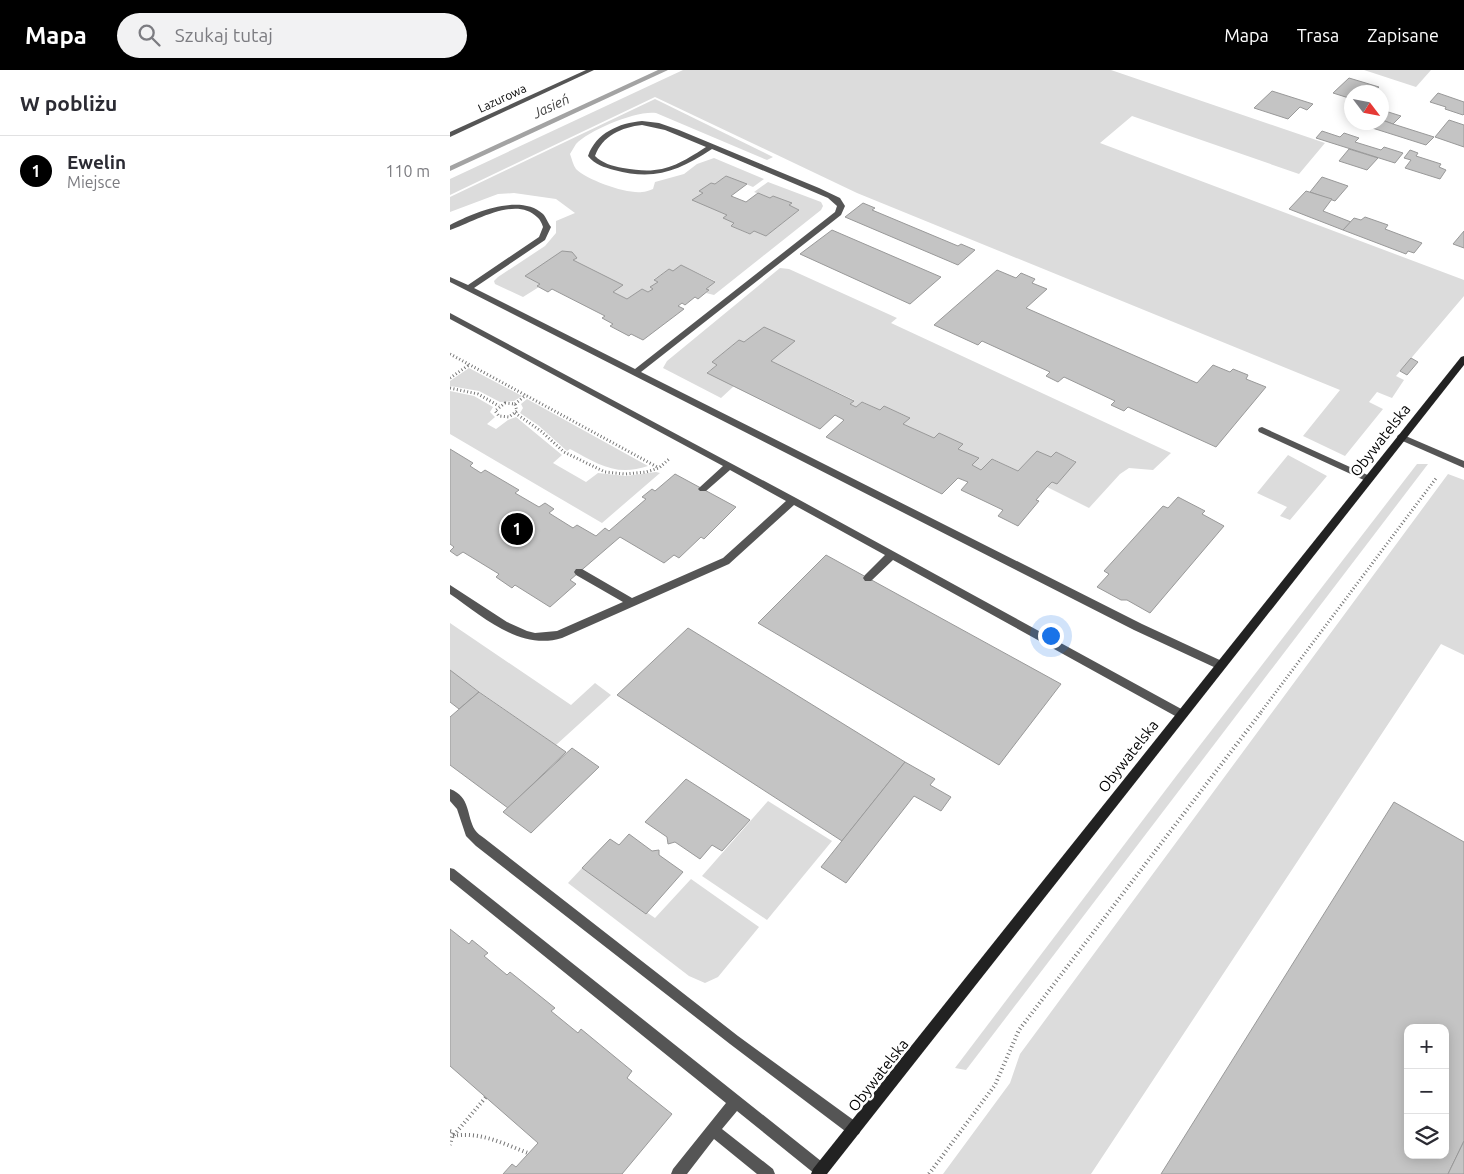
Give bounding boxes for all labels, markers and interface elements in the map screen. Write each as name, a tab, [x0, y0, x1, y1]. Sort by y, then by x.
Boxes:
search box	[117, 13, 467, 58]
icon: search	[135, 21, 163, 49]
text: Mapa	[25, 22, 87, 49]
text: Szukaj tutaj	[175, 24, 273, 46]
text: Mapa	[1224, 25, 1269, 45]
text: Trasa	[1297, 25, 1339, 45]
text: Zapisane	[1367, 25, 1439, 45]
street label: Lazurowa	[476, 81, 528, 115]
north arrow	[1344, 85, 1389, 130]
text: W pobliżu	[20, 91, 117, 115]
water label: Jasień	[529, 91, 572, 122]
text: Ewelin	[67, 151, 126, 173]
text: 1	[31, 162, 41, 180]
text: 110 m	[385, 162, 430, 180]
text: Miejsce	[67, 173, 121, 191]
street label: Obywatelska	[1347, 400, 1413, 480]
pin: 1	[501, 510, 533, 548]
your location	[1038, 623, 1064, 649]
street label: Obywatelska	[1095, 716, 1161, 796]
map controls	[1404, 1024, 1449, 1159]
button: +	[1404, 1024, 1449, 1069]
street label: Obywatelska	[845, 1035, 911, 1115]
button: −	[1404, 1069, 1449, 1114]
button: layers	[1404, 1114, 1449, 1159]

